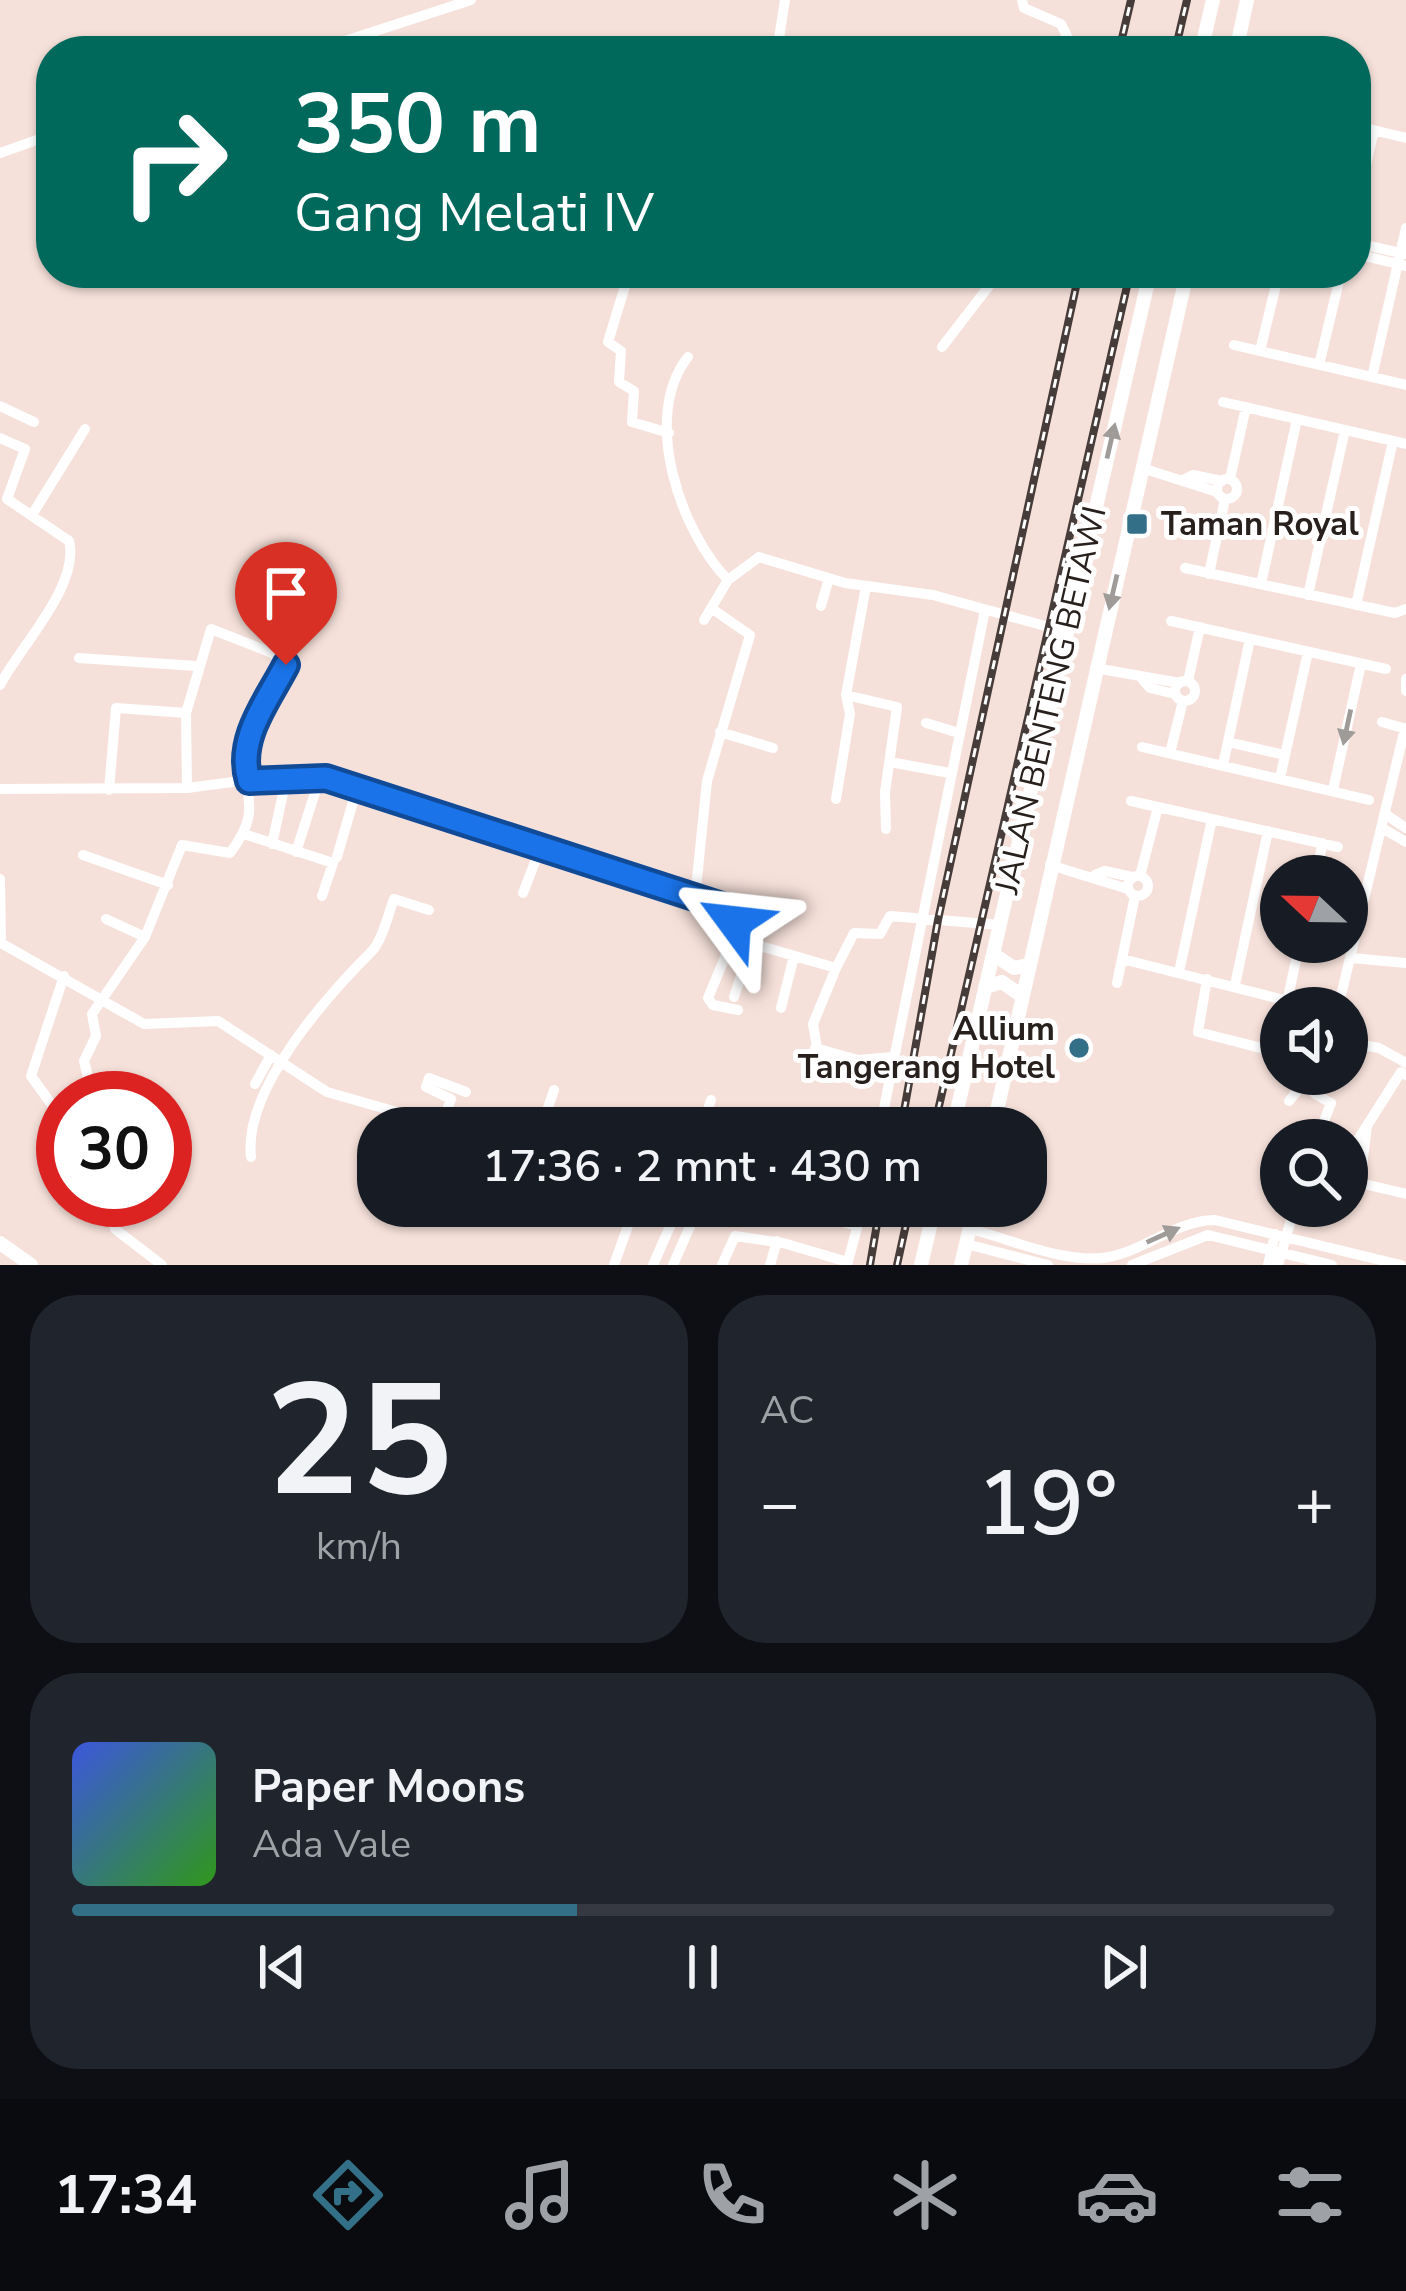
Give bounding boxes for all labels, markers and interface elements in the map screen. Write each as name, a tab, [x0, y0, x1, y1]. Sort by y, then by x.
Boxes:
text: 350 m	[294, 67, 542, 182]
icon: right	[96, 84, 252, 240]
text: Gang Melati IV	[294, 176, 654, 250]
one-way arrow	[1102, 422, 1121, 459]
street label: JALAN BENTENG BETAWI	[984, 502, 1118, 899]
place label: Taman Royal	[1161, 502, 1359, 547]
marker: Taman Royal	[1124, 511, 1150, 537]
pin	[235, 542, 337, 665]
icon: arrive	[253, 560, 319, 626]
one-way arrow	[1103, 573, 1122, 611]
one-way arrow	[1336, 709, 1355, 747]
north arrow	[1260, 855, 1368, 963]
map controls	[1260, 855, 1368, 1227]
position arrow	[671, 859, 797, 985]
button: sound	[1260, 987, 1368, 1095]
place label: Allium Tangerang Hotel	[798, 1007, 1055, 1090]
marker: Allium Tangerang Hotel	[1066, 1035, 1092, 1061]
speed limit sign: 30	[36, 1071, 192, 1227]
button: search	[1260, 1119, 1368, 1227]
text: 17:36 · 2 mnt · 430 m	[482, 1136, 922, 1197]
one-way arrow	[1145, 1225, 1180, 1245]
text: 25	[265, 1335, 453, 1548]
text: AC	[760, 1384, 814, 1437]
text: 19°	[976, 1443, 1118, 1566]
text: −	[760, 1459, 800, 1549]
text: +	[1294, 1459, 1334, 1549]
text: km/h	[316, 1520, 402, 1573]
text: Paper Moons	[252, 1757, 525, 1818]
text: Ada Vale	[252, 1818, 411, 1871]
icon: previous	[249, 1934, 315, 2000]
icon: pause	[670, 1934, 736, 2000]
icon: next	[1091, 1934, 1157, 2000]
icon: directions	[306, 2153, 390, 2237]
icon: music	[498, 2153, 582, 2237]
icon: phone	[690, 2153, 774, 2237]
icon: climate	[883, 2153, 967, 2237]
icon: car	[1075, 2153, 1159, 2237]
icon: filters	[1268, 2153, 1352, 2237]
text: 17:34	[54, 2158, 197, 2232]

